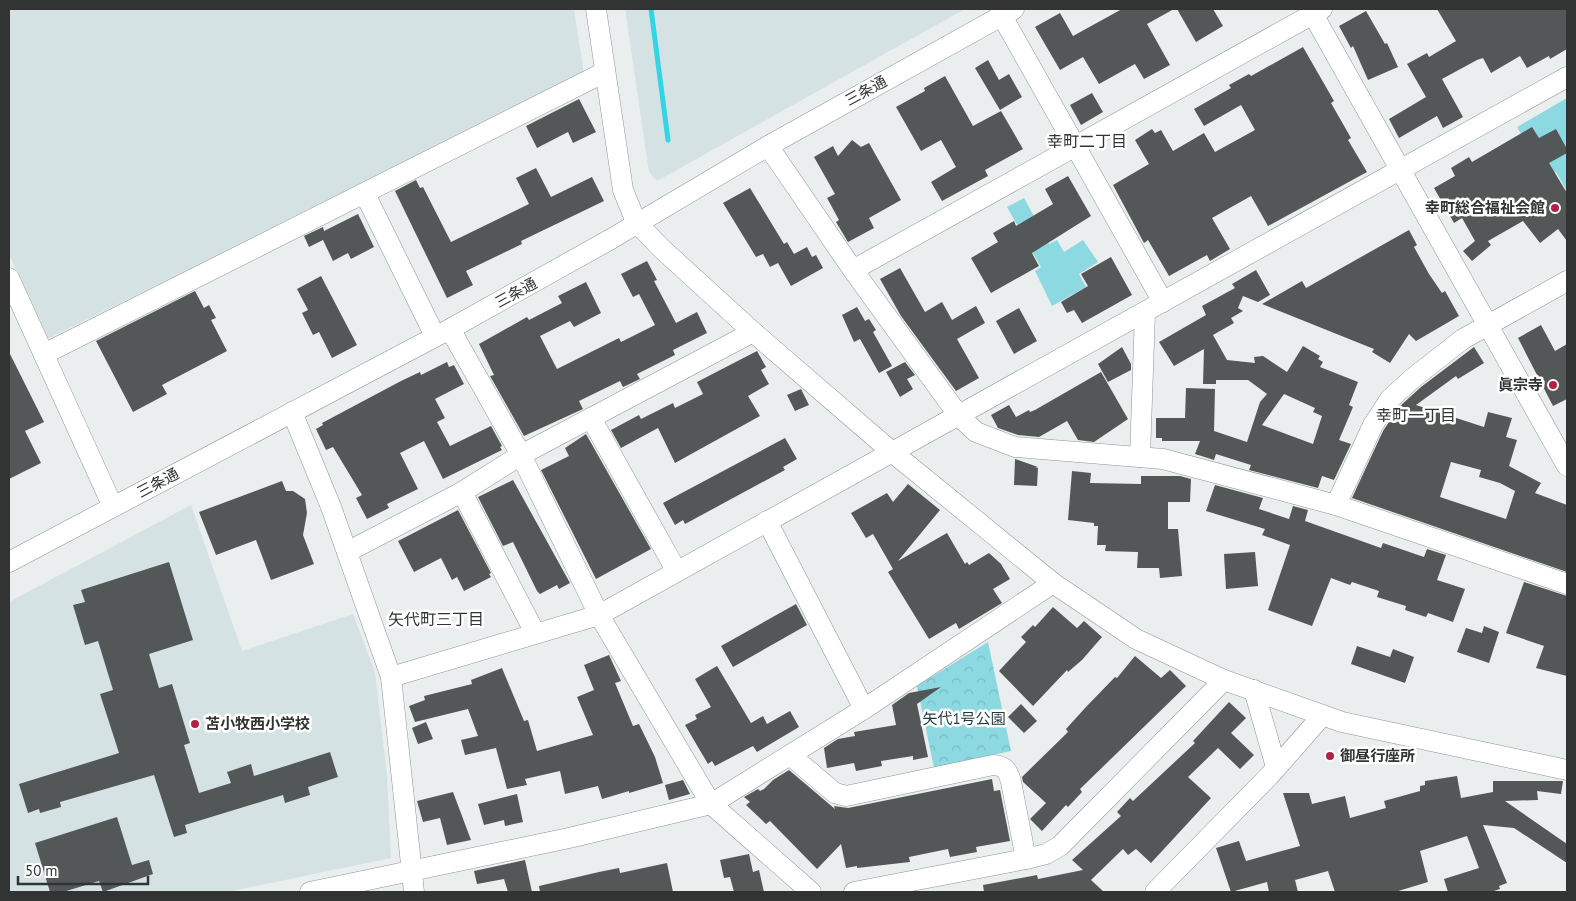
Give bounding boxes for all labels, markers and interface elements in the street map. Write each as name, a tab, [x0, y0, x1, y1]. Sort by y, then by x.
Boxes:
street label: 三条通	[841, 71, 890, 110]
district label: 幸町二丁目	[1047, 131, 1127, 151]
place label: 幸町総合福祉会館	[1425, 198, 1545, 217]
marker: 幸町総合福祉会館	[1549, 202, 1561, 214]
street label: 三条通	[491, 273, 540, 312]
place label: 眞宗寺	[1498, 375, 1543, 394]
marker: 眞宗寺	[1547, 379, 1559, 391]
district label: 幸町一丁目	[1376, 405, 1456, 425]
street label: 三条通	[133, 464, 182, 502]
district label: 矢代町三丁目	[388, 609, 484, 629]
park label: 矢代1号公園	[922, 709, 1006, 728]
place label: 苫小牧西小学校	[205, 714, 310, 733]
marker: 苫小牧西小学校	[189, 718, 201, 730]
place label: 御昼行座所	[1340, 746, 1415, 765]
marker: 御昼行座所	[1324, 750, 1336, 762]
scale bar	[18, 854, 148, 886]
text: 50 m	[25, 861, 58, 880]

